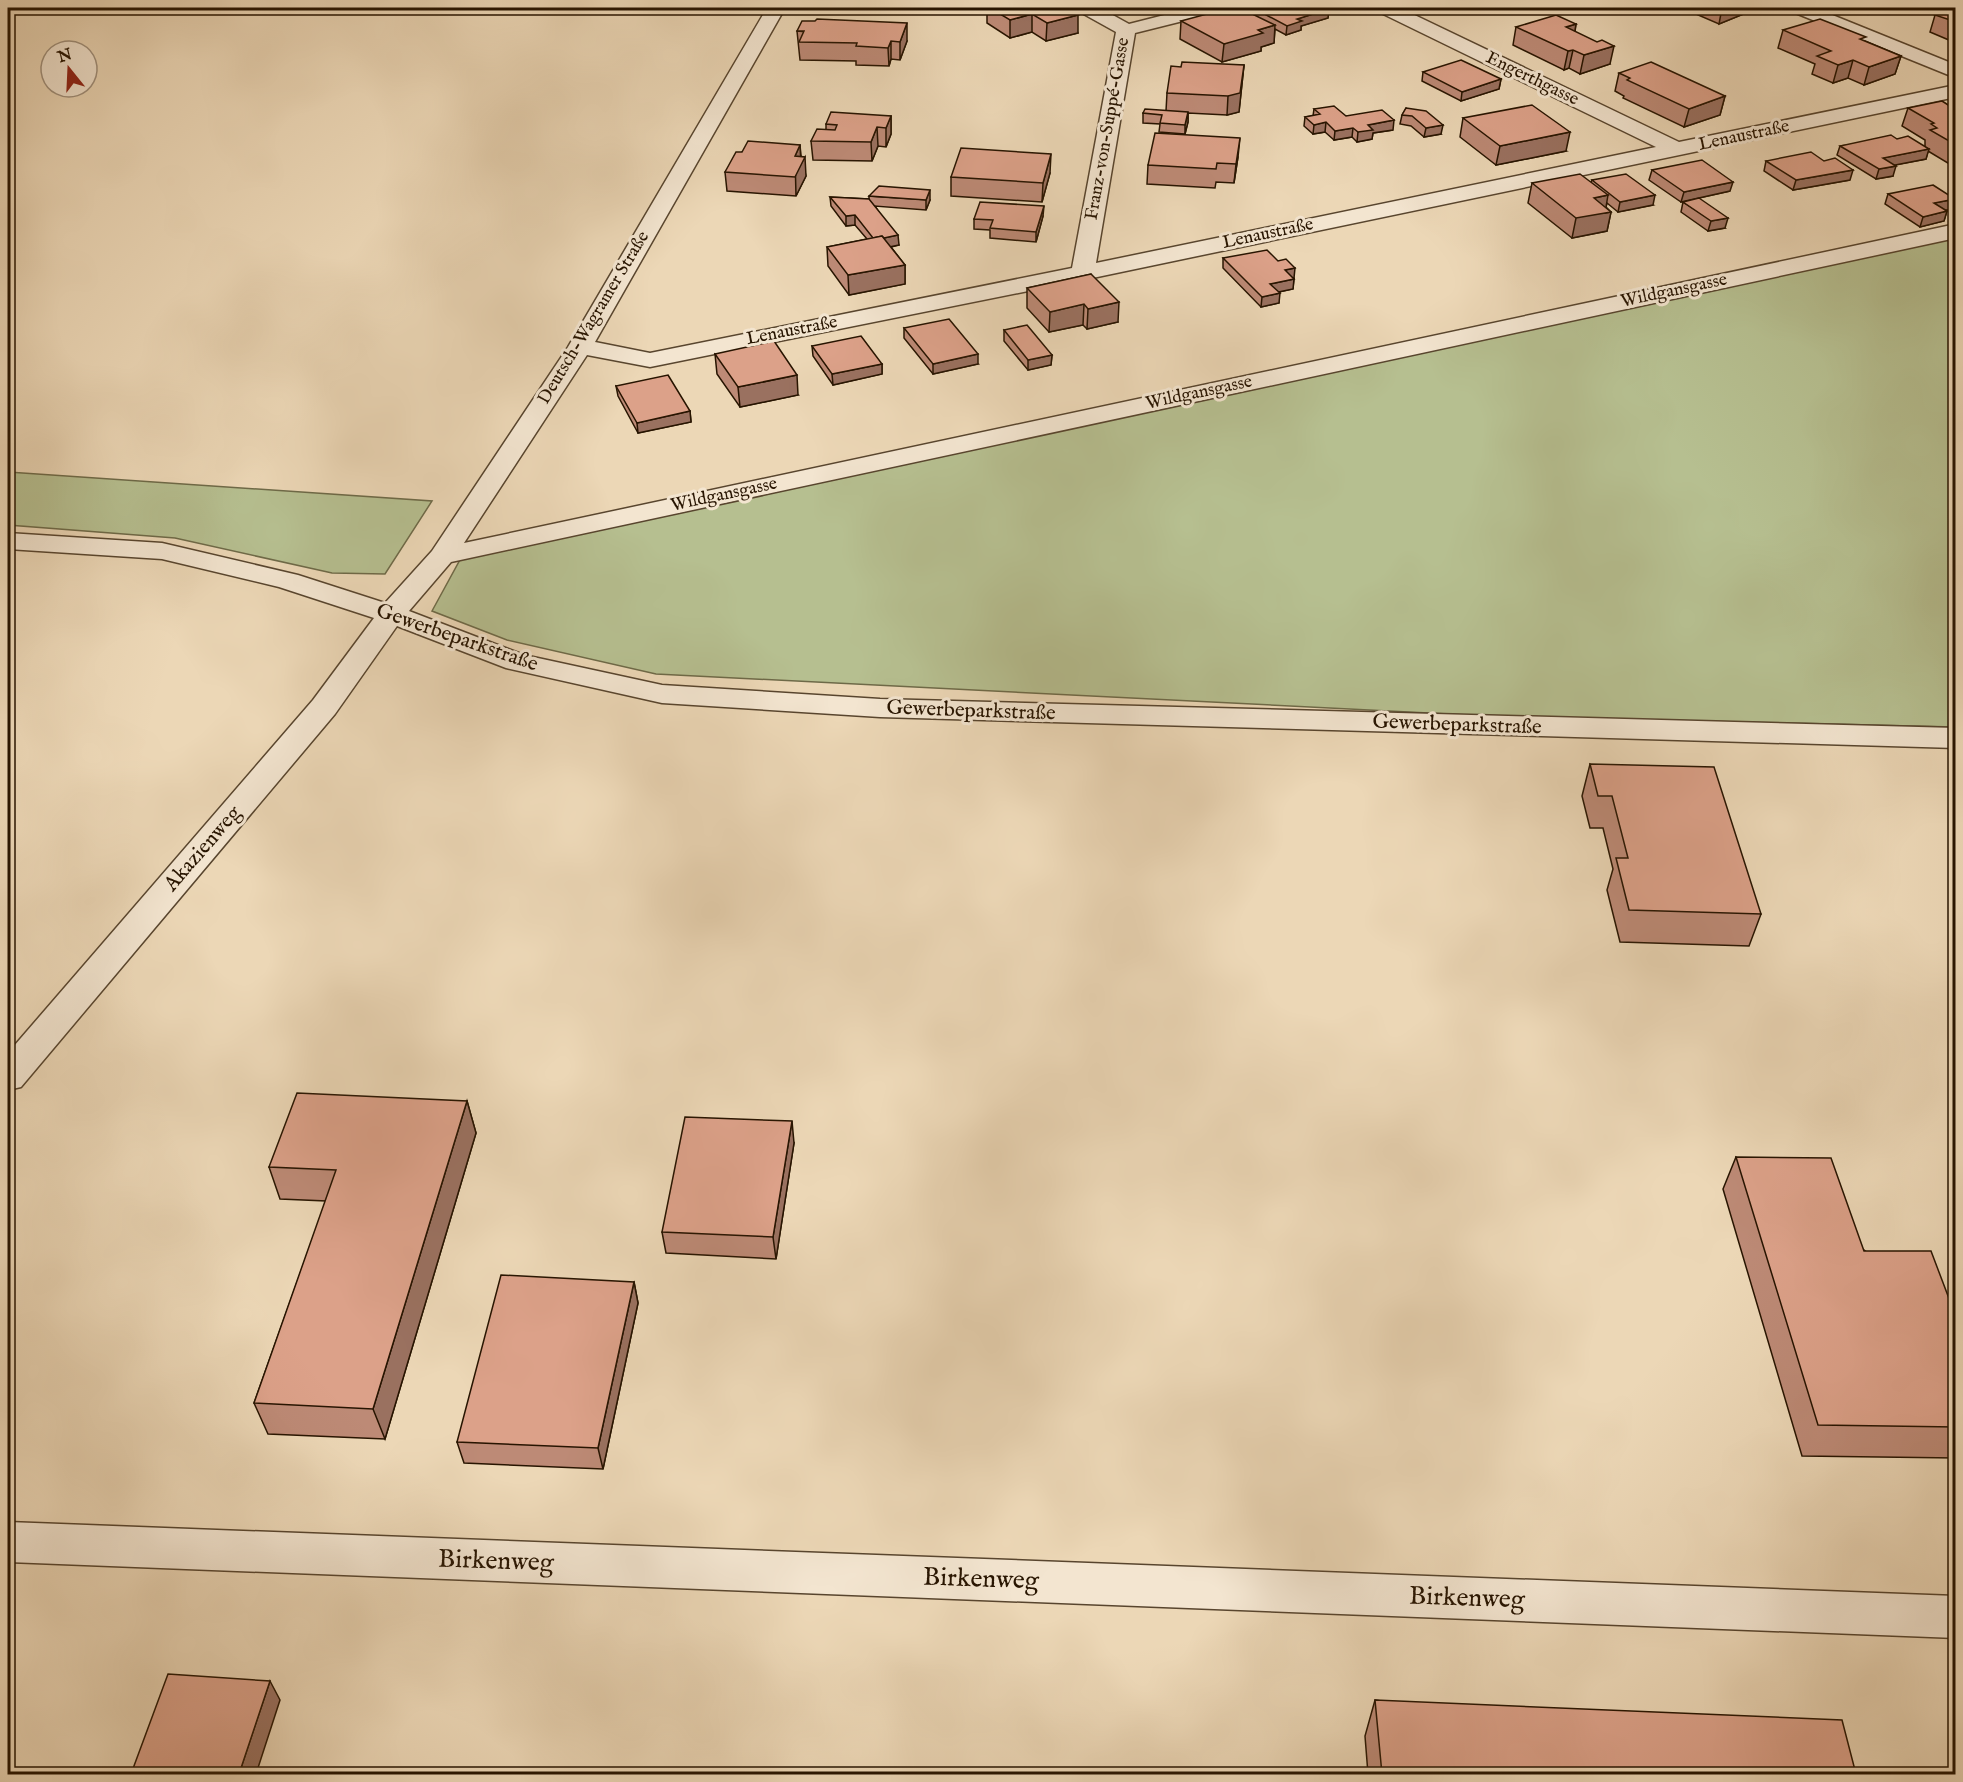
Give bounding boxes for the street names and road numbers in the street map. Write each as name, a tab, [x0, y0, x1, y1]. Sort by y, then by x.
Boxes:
street label: Franz-von-Suppé-Gasse	[1081, 36, 1135, 222]
street label: Engerthgasse	[1482, 47, 1582, 111]
street label: Lenaustraße	[1696, 115, 1792, 157]
street label: Lenaustraße	[1220, 213, 1316, 255]
street label: Deutsch-Wagramer Straße	[533, 227, 655, 409]
street label: Wildgansgasse	[1619, 268, 1729, 314]
street label: Lenaustraße	[744, 311, 840, 351]
street label: Wildgansgasse	[1144, 370, 1254, 416]
street label: Wildgansgasse	[669, 472, 779, 518]
street label: Gewerbeparkstraße	[373, 598, 542, 678]
street label: Gewerbeparkstraße	[886, 695, 1056, 727]
street label: Gewerbeparkstraße	[1372, 709, 1542, 741]
street label: Akazienweg	[158, 800, 248, 898]
street label: Birkenweg	[438, 1542, 555, 1580]
street label: Birkenweg	[923, 1560, 1040, 1598]
street label: Birkenweg	[1409, 1579, 1526, 1617]

